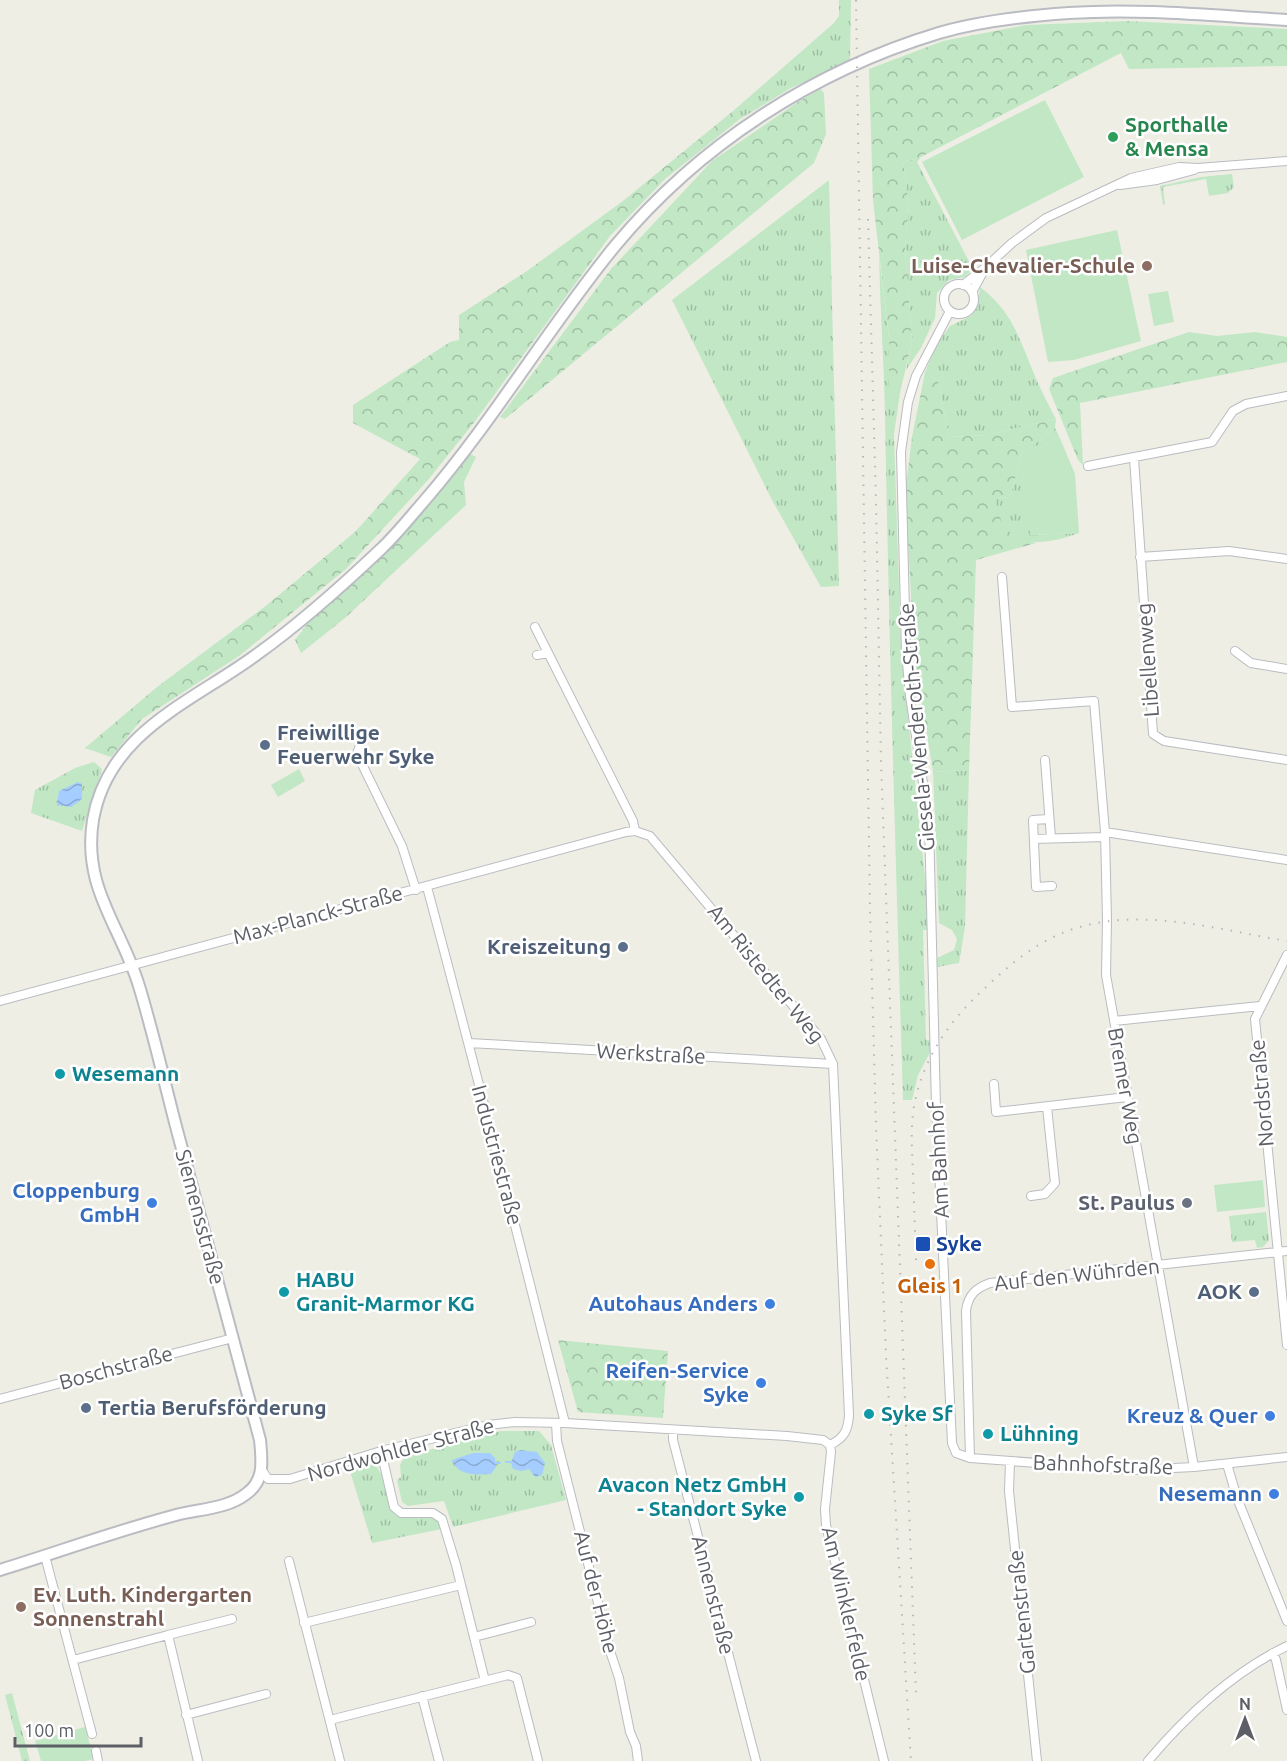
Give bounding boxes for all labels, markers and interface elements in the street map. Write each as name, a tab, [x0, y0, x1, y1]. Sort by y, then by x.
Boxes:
place label: Sporthalle & Mensa	[1125, 112, 1228, 160]
marker: Sporthalle & Mensa	[1106, 130, 1120, 144]
place label: Luise-Chevalier-Schule	[911, 253, 1135, 277]
marker: Luise-Chevalier-Schule	[1140, 259, 1154, 273]
street label: Giesela-Wenderoth-Straße	[893, 602, 939, 852]
street label: Libellenweg	[1131, 602, 1163, 718]
place label: Freiwillige Feuerwehr Syke	[277, 720, 435, 768]
marker: Freiwillige Feuerwehr Syke	[258, 738, 272, 752]
street label: Max-Planck-Straße	[230, 880, 405, 948]
street label: Am Ristedter Weg	[704, 899, 830, 1048]
place label: Kreiszeitung	[487, 934, 611, 958]
marker: Kreiszeitung	[616, 940, 630, 954]
street label: Bremer Weg	[1104, 1026, 1148, 1146]
street label: Werkstraße	[596, 1038, 706, 1068]
street label: Nordstraße	[1244, 1038, 1278, 1148]
place label: Wesemann	[72, 1061, 179, 1085]
marker: Wesemann	[53, 1067, 67, 1081]
street label: Industriestraße	[468, 1082, 528, 1227]
street label: Am Bahnhof	[923, 1100, 953, 1219]
street label: Siemensstraße	[171, 1147, 231, 1287]
place label: Cloppenburg GmbH	[12, 1178, 140, 1226]
place label: St. Paulus	[1078, 1190, 1175, 1214]
marker: Cloppenburg GmbH	[145, 1196, 159, 1210]
marker: St. Paulus	[1180, 1196, 1194, 1210]
place label: Syke	[936, 1231, 982, 1255]
marker: Syke	[914, 1235, 932, 1253]
street label: Auf den Wührden	[993, 1253, 1161, 1295]
marker: Gleis 1	[923, 1257, 937, 1271]
place label: HABU Granit-Marmor KG	[296, 1267, 475, 1315]
place label: Gleis 1	[897, 1273, 963, 1297]
place label: AOK	[1197, 1279, 1242, 1303]
marker: HABU Granit-Marmor KG	[277, 1285, 291, 1299]
marker: AOK	[1247, 1285, 1261, 1299]
place label: Autohaus Anders	[588, 1291, 758, 1315]
marker: Autohaus Anders	[763, 1297, 777, 1311]
street label: Boschstraße	[56, 1340, 175, 1394]
place label: Reifen-Service Syke	[606, 1358, 749, 1406]
marker: Reifen-Service Syke	[754, 1376, 768, 1390]
place label: Tertia Berufsförderung	[98, 1395, 327, 1419]
marker: Tertia Berufsförderung	[79, 1401, 93, 1415]
place label: Syke Sf	[881, 1401, 953, 1425]
place label: Kreuz & Quer	[1127, 1403, 1258, 1427]
marker: Syke Sf	[862, 1407, 876, 1421]
marker: Kreuz & Quer	[1263, 1409, 1277, 1423]
street label: Nordwohlder Straße	[305, 1413, 497, 1486]
place label: Lühning	[1000, 1421, 1079, 1445]
marker: Lühning	[981, 1427, 995, 1441]
street label: Bahnhofstraße	[1032, 1450, 1174, 1478]
place label: Avacon Netz GmbH - Standort Syke	[598, 1472, 787, 1520]
place label: Nesemann	[1158, 1481, 1262, 1505]
marker: Nesemann	[1267, 1487, 1281, 1501]
marker: Avacon Netz GmbH - Standort Syke	[792, 1490, 806, 1504]
street label: Am Winklerfelde	[817, 1524, 876, 1684]
street label: Auf der Höhe	[570, 1528, 624, 1656]
street label: Annenstraße	[688, 1533, 740, 1657]
street label: Gartenstraße	[1003, 1549, 1039, 1675]
place label: Ev. Luth. Kindergarten Sonnenstrahl	[33, 1582, 252, 1630]
marker: Ev. Luth. Kindergarten Sonnenstrahl	[14, 1600, 28, 1614]
north arrow	[1215, 1689, 1275, 1749]
text: N	[1239, 1695, 1251, 1713]
scale bar	[15, 1710, 141, 1748]
text: 100 m	[24, 1720, 74, 1740]

